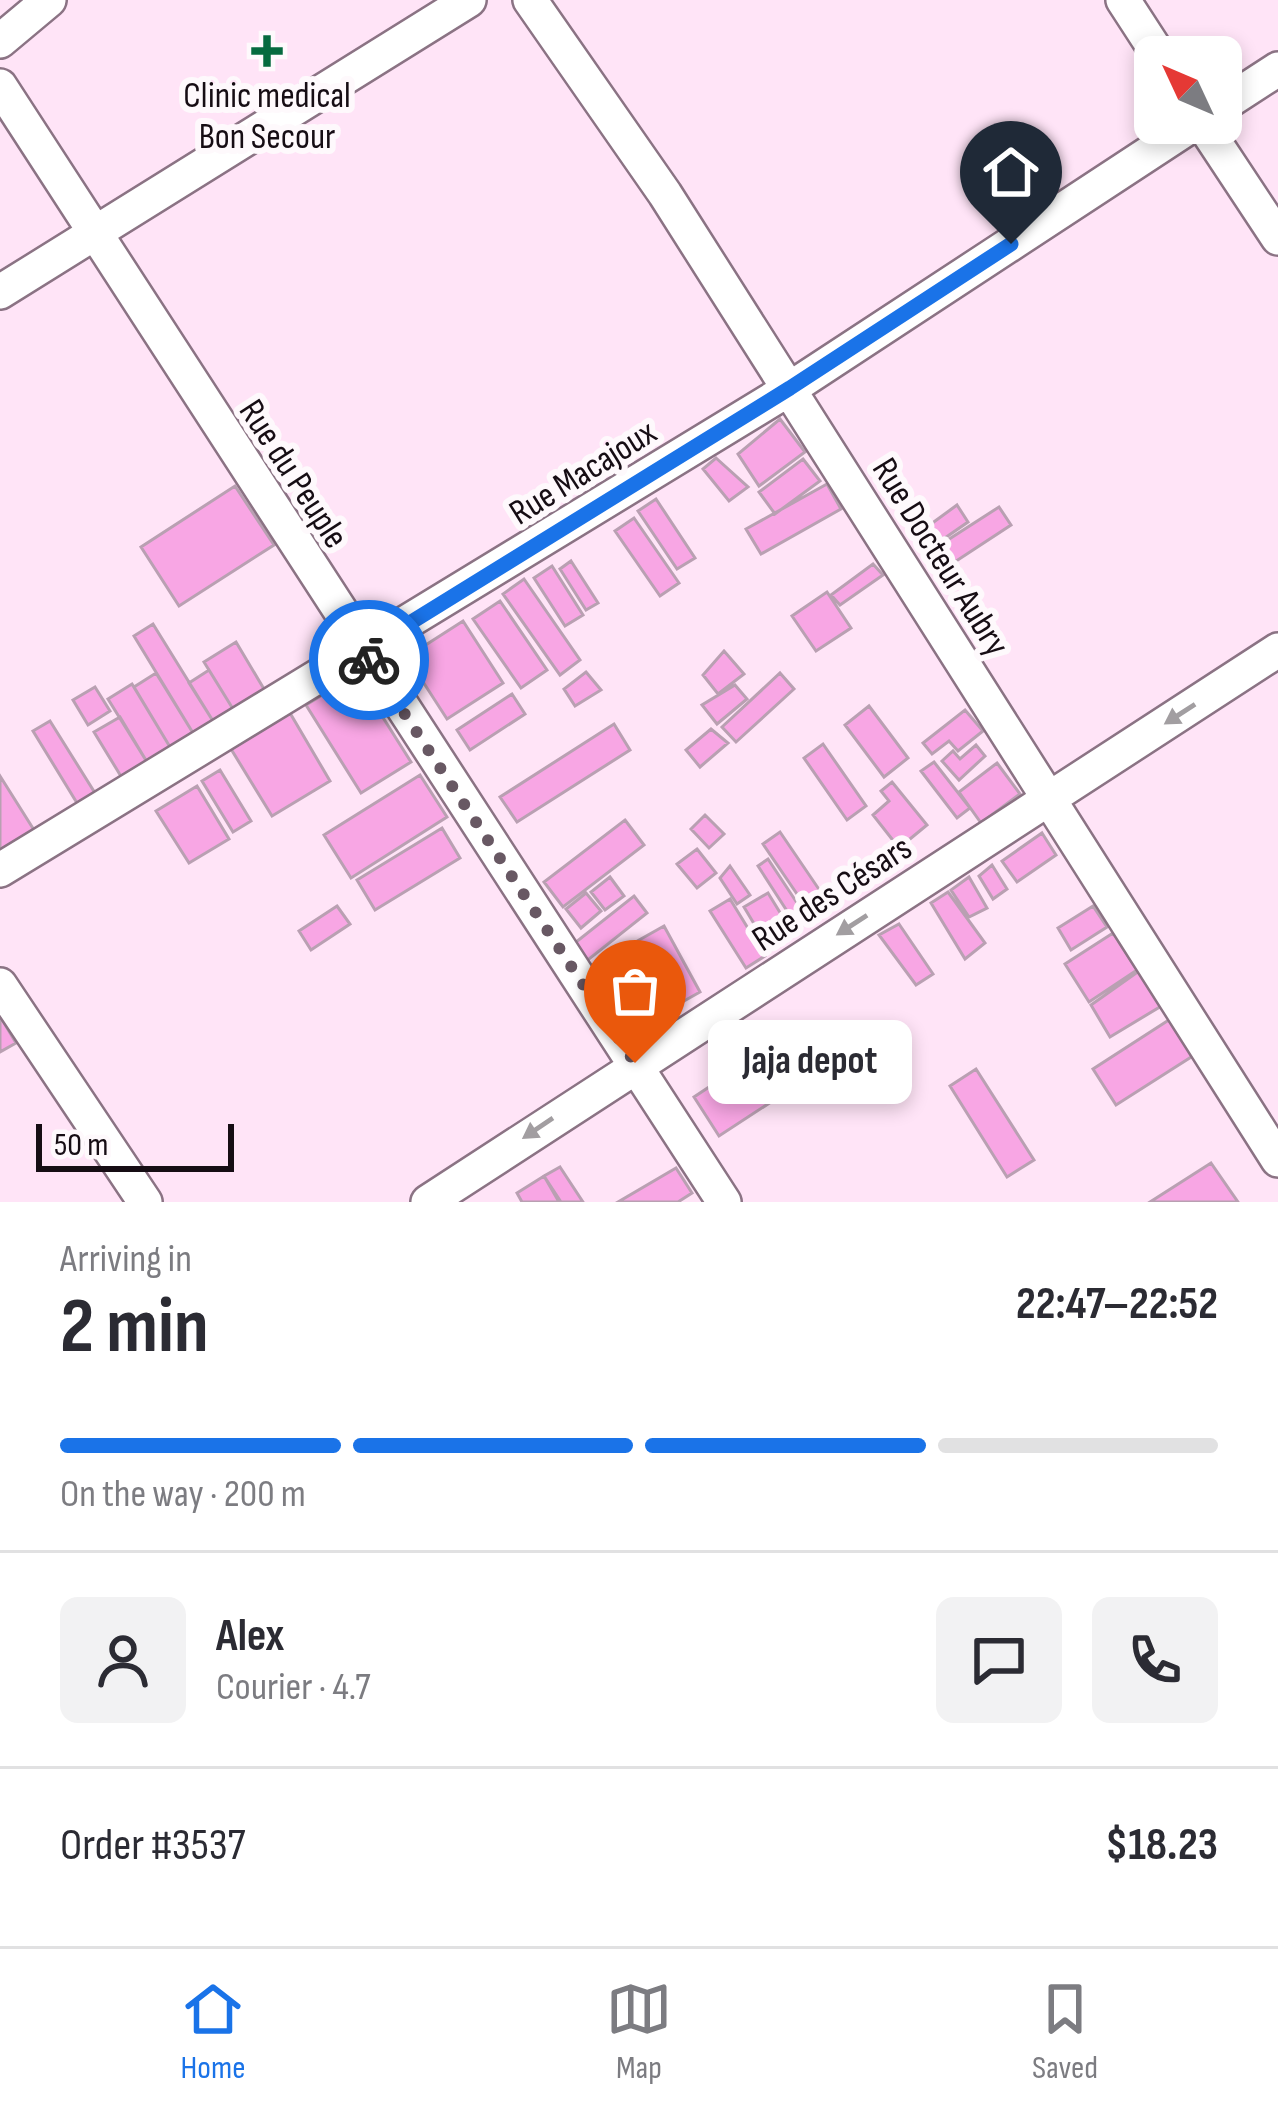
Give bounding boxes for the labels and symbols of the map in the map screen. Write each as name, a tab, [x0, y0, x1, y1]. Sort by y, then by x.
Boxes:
marker: Clinic medical Bon Secour	[251, 35, 283, 67]
north arrow	[1134, 36, 1242, 144]
place label: Clinic medical Bon Secour	[183, 75, 351, 159]
pin	[960, 121, 1062, 244]
street label: Rue du Peuple	[229, 392, 357, 557]
street label: Rue Macajoux	[502, 411, 665, 535]
street label: Rue Docteur Aubry	[862, 451, 1018, 664]
courier	[309, 600, 429, 720]
one-way arrow	[1164, 702, 1196, 724]
street label: Rue des Césars	[745, 827, 920, 961]
one-way arrow	[836, 913, 868, 935]
pin	[584, 940, 686, 1063]
callout: Jaja depot	[707, 1021, 911, 1105]
one-way arrow	[522, 1116, 555, 1139]
scale bar	[36, 1118, 234, 1171]

